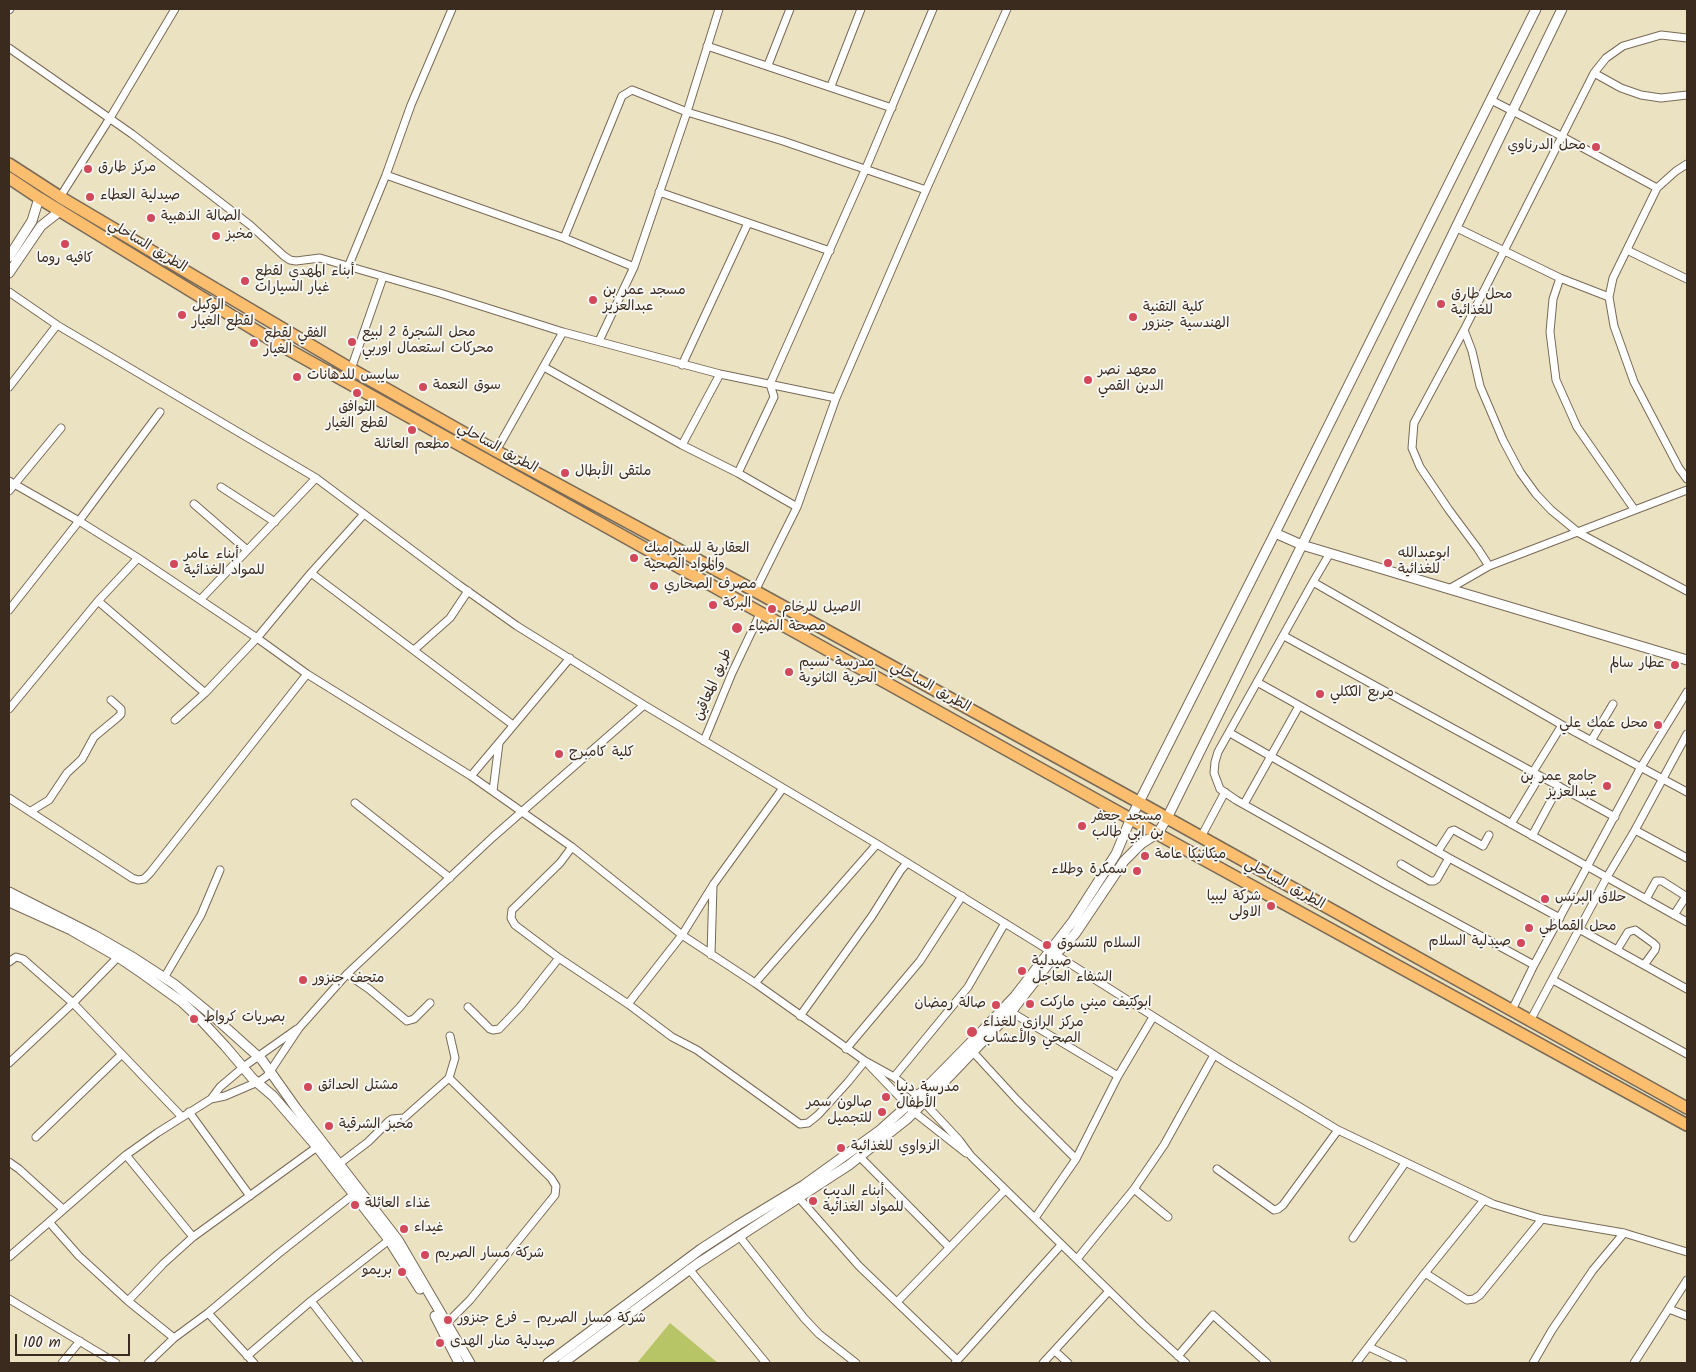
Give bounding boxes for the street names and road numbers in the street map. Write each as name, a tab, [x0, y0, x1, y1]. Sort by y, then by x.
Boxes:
street label: الطريق الساحلي	[105, 217, 189, 277]
street label: الطريق الساحلي	[454, 420, 540, 478]
street label: طريق المعاقين	[691, 646, 737, 724]
street label: الطريق الساحلي	[887, 659, 973, 717]
street label: الطريق الساحلي	[1241, 856, 1327, 914]

